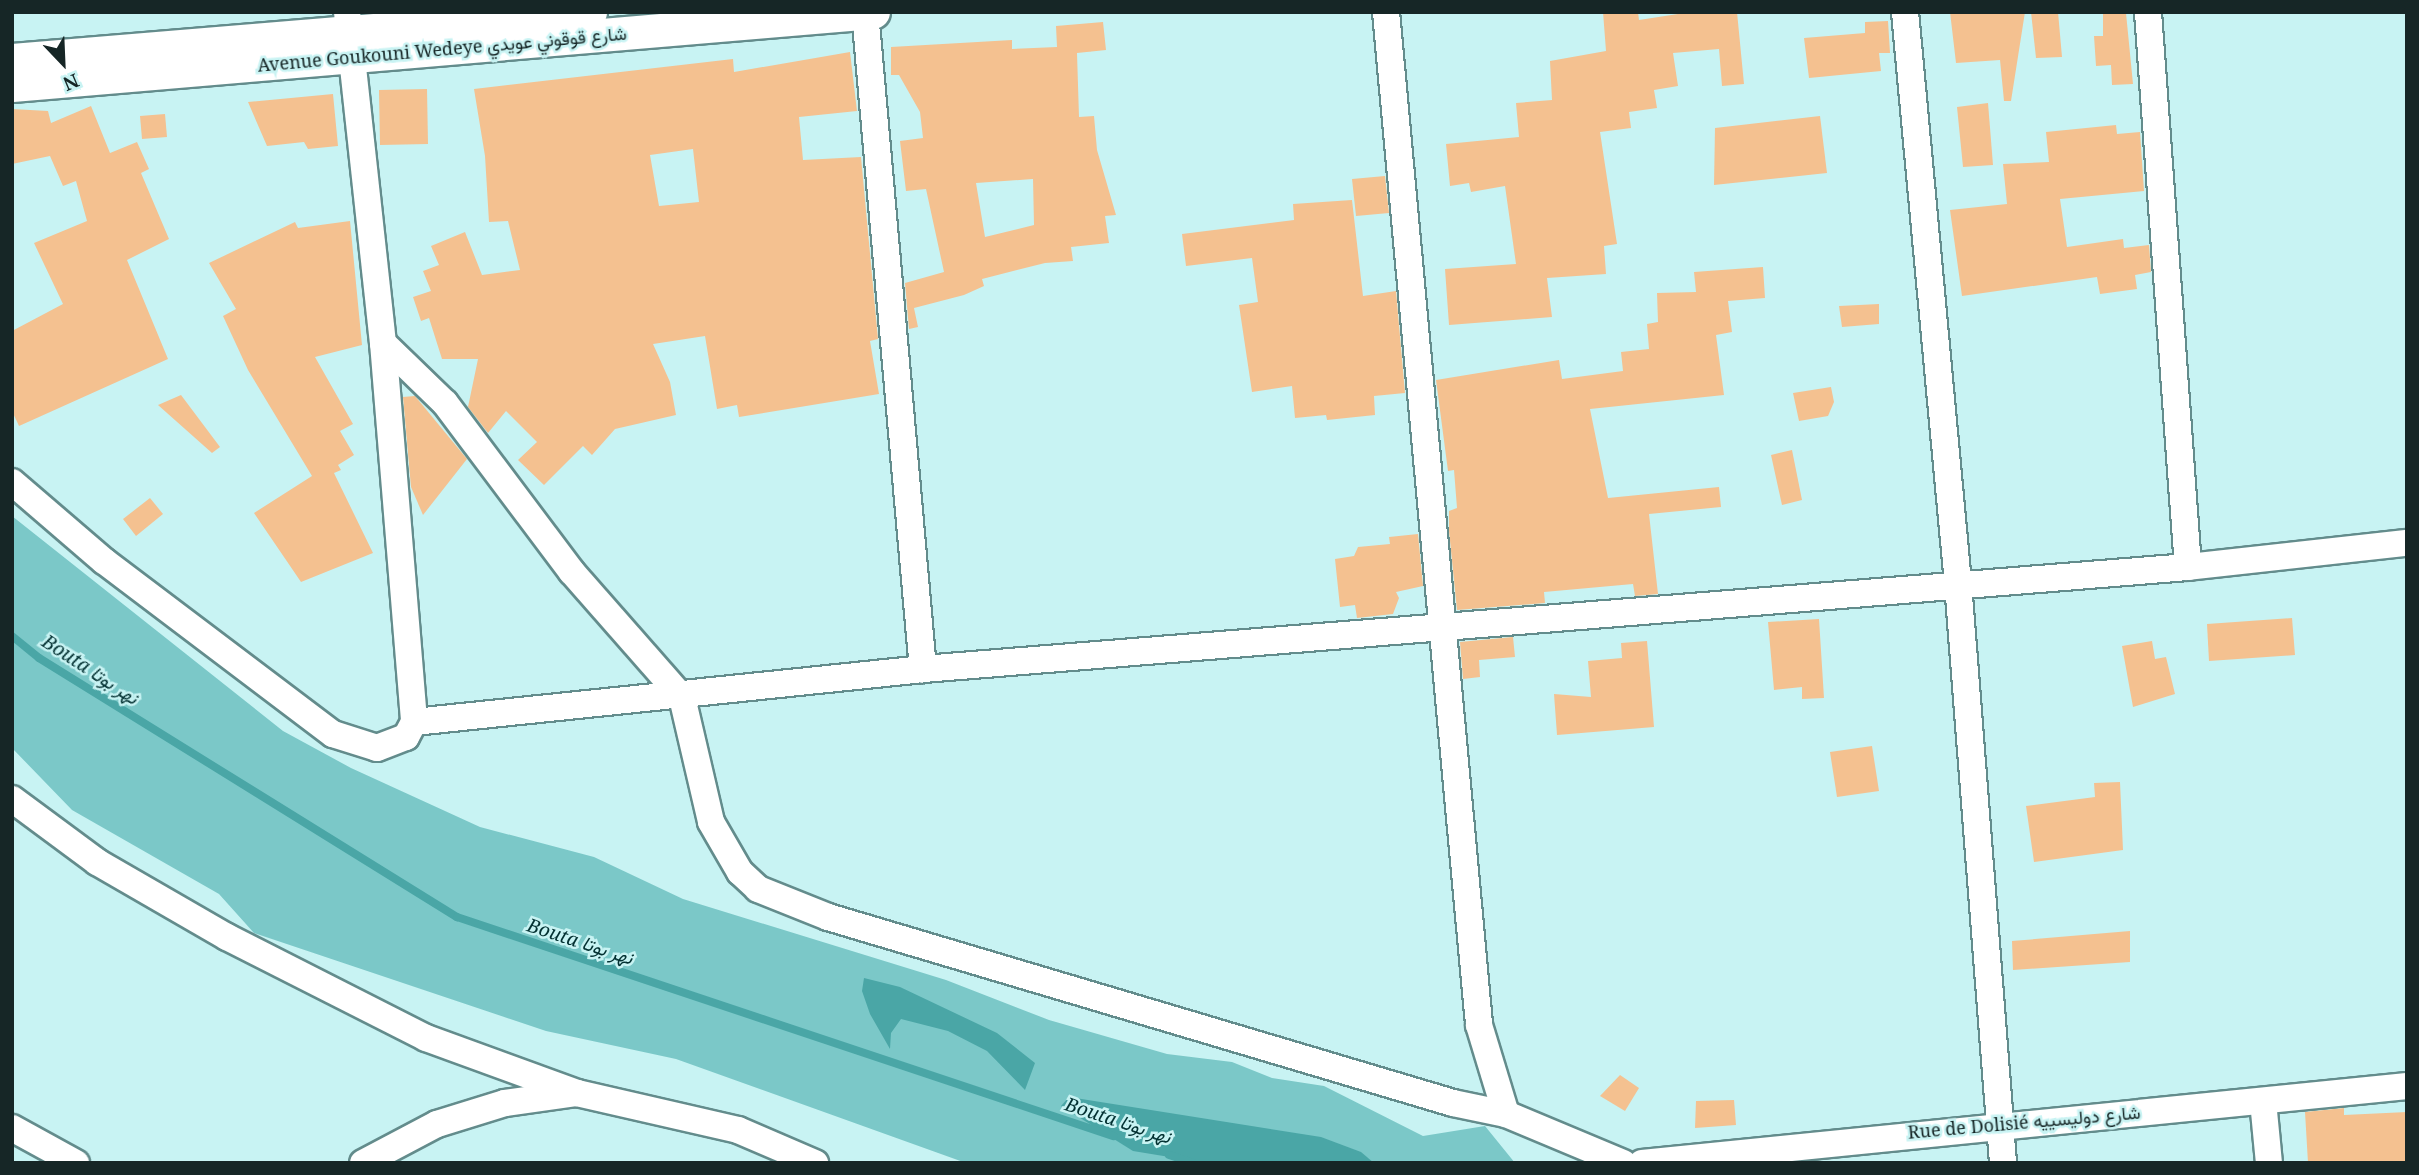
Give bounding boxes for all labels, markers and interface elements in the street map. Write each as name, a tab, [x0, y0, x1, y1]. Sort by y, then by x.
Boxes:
street label: Avenue Goukouni Wedeye شارع قوقوني عويدي	[257, 22, 627, 76]
north arrow	[28, 28, 98, 98]
text: N	[59, 67, 83, 97]
water label: Bouta نهر بوتا	[38, 630, 142, 710]
water label: Bouta نهر بوتا	[524, 914, 636, 970]
water label: Bouta نهر بوتا	[1062, 1093, 1174, 1149]
street label: Rue de Dolisié شارع دوليسييه	[1907, 1101, 2141, 1143]

